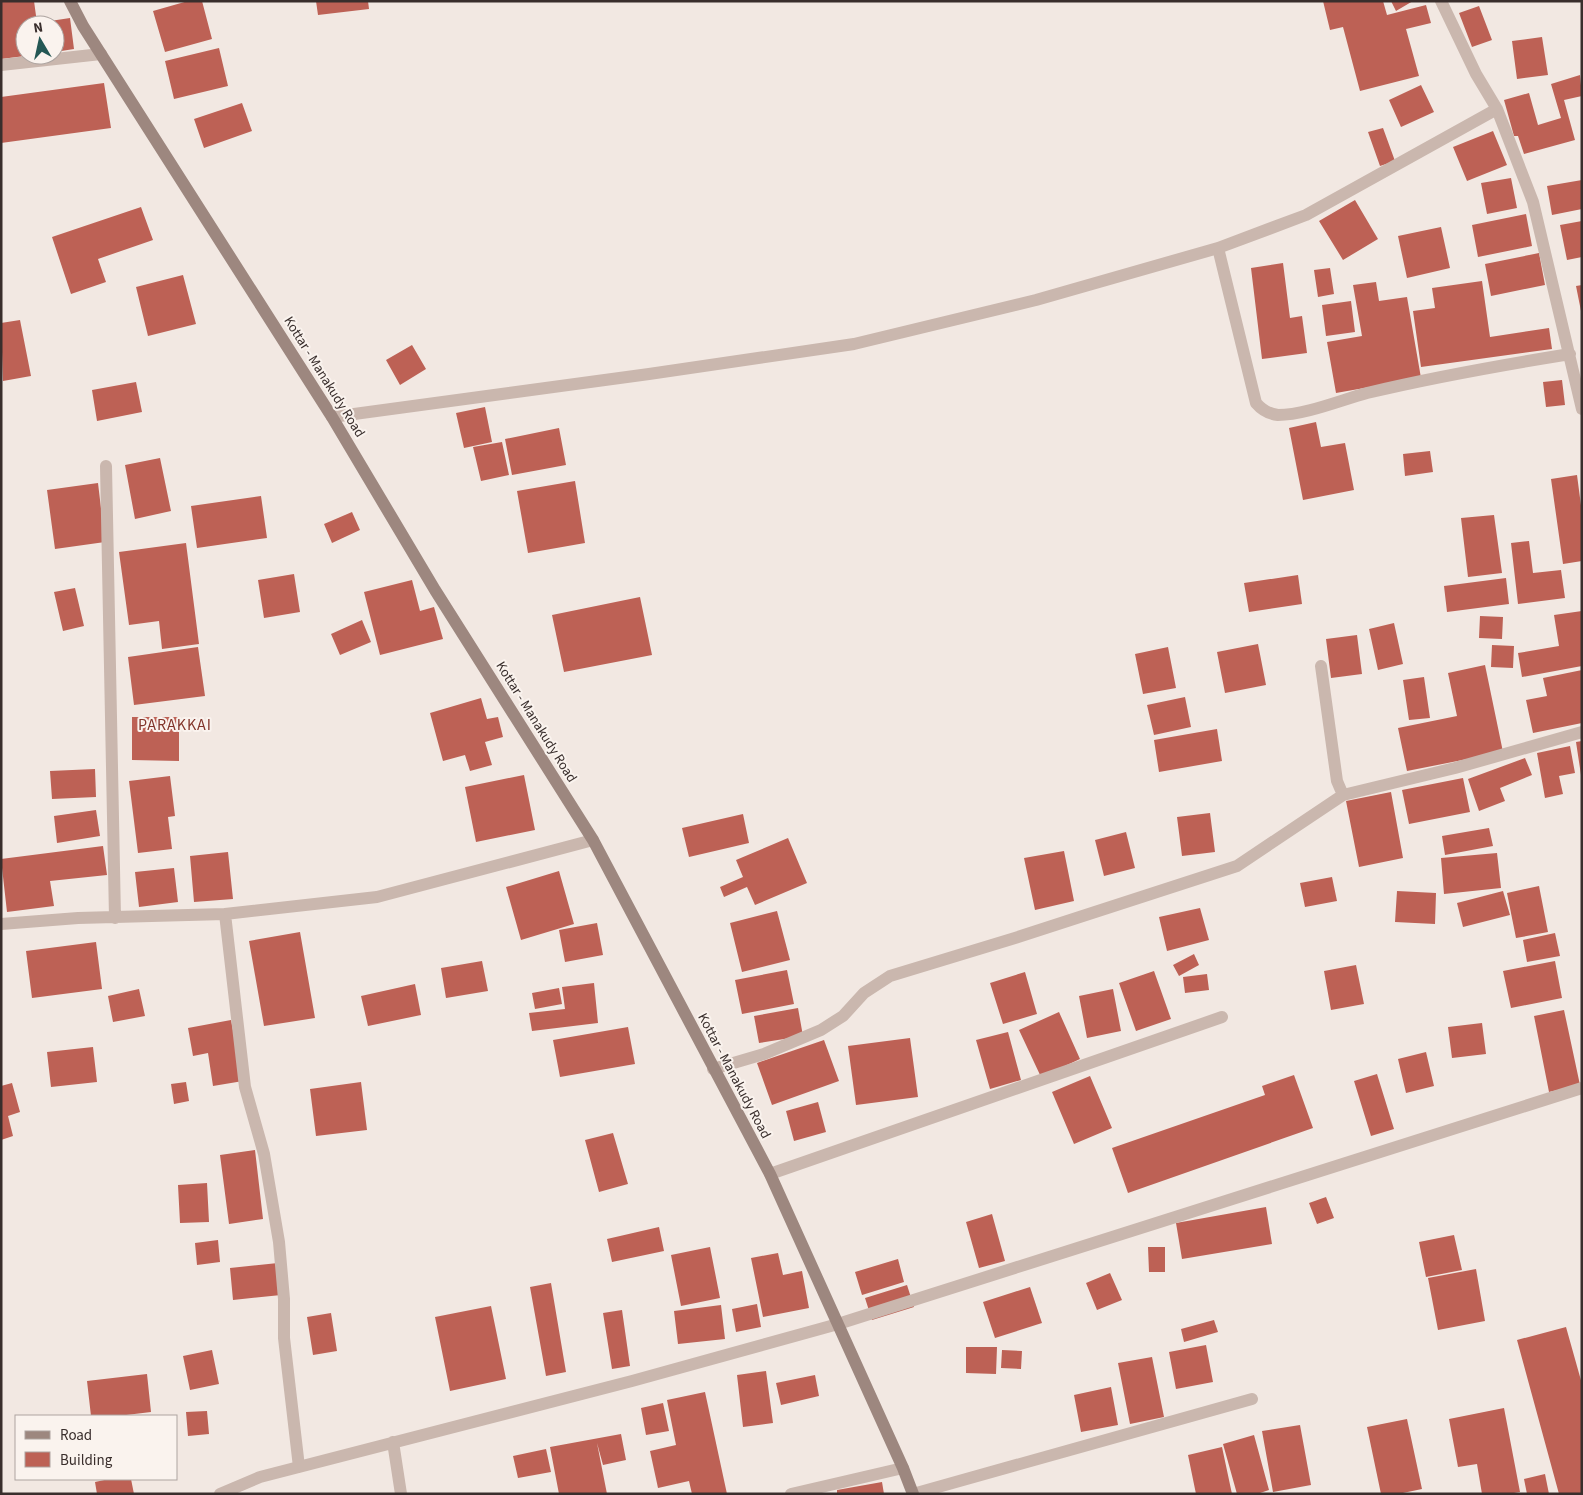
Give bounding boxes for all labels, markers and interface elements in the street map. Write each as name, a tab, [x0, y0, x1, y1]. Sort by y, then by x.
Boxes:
north arrow	[15, 15, 65, 65]
text: N	[32, 18, 44, 39]
street label: Kottar - Manakudy Road	[279, 313, 369, 441]
street label: Kottar - Manakudy Road	[491, 658, 581, 786]
district label: PARAKKAI	[138, 714, 212, 736]
street label: Kottar - Manakudy Road	[692, 1010, 776, 1142]
legend	[15, 1415, 178, 1480]
text: Road	[60, 1425, 92, 1446]
text: Building	[60, 1450, 113, 1471]

